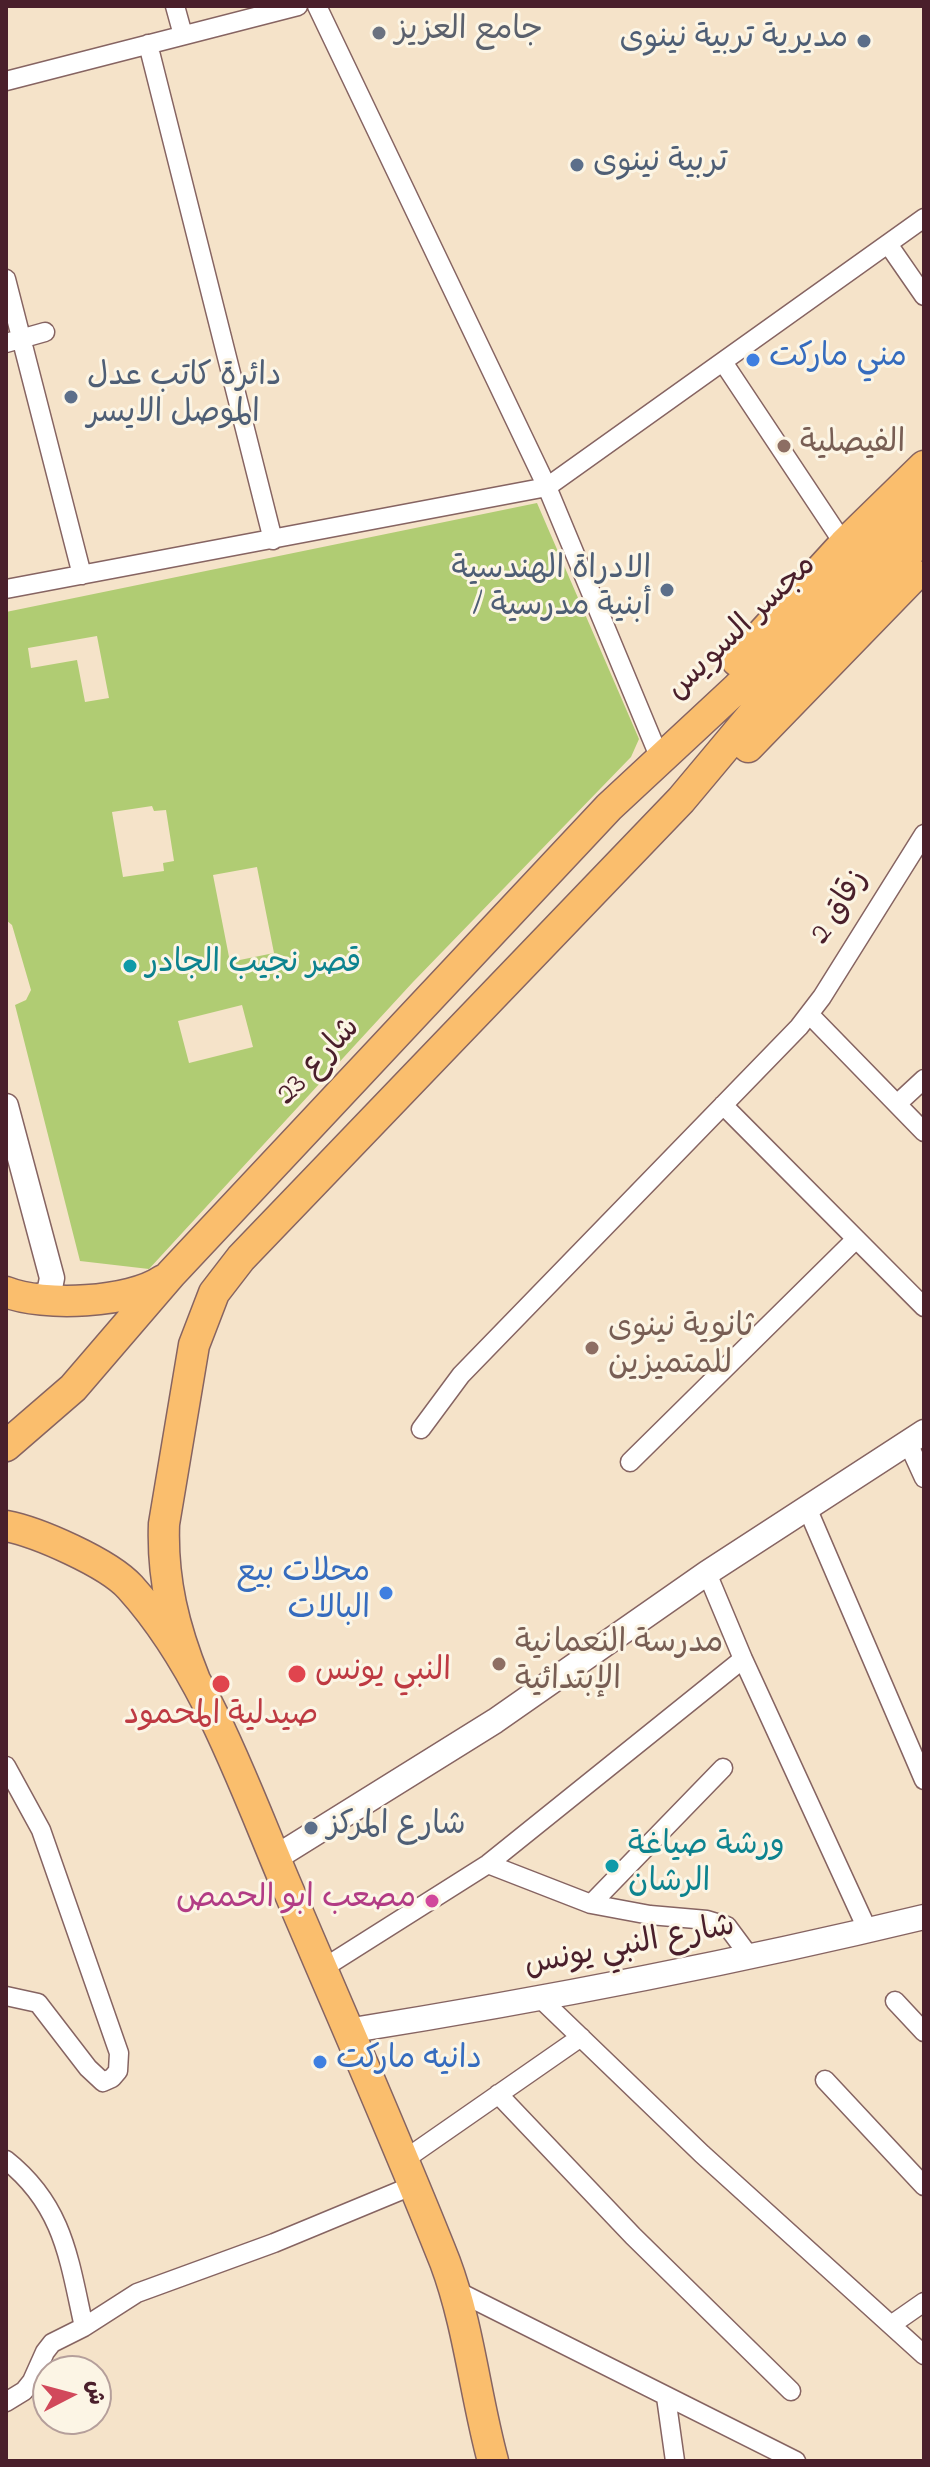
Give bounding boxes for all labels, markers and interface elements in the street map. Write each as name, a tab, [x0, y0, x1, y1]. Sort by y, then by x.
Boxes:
place label: جامع العزيز	[395, 14, 543, 52]
place label: مديرية تربية نينوى	[620, 22, 848, 60]
marker: جامع العزيز	[370, 24, 388, 42]
marker: مديرية تربية نينوى	[855, 32, 873, 50]
place label: تربية نينوى	[593, 146, 728, 184]
marker: تربية نينوى	[568, 156, 586, 174]
place label: مني ماركت	[769, 341, 907, 379]
marker: مني ماركت	[744, 351, 762, 369]
place label: دائرة كاتب عدل الموصل الايسر	[87, 360, 282, 435]
marker: دائرة كاتب عدل الموصل الايسر	[62, 388, 80, 406]
place label: الفيصلية	[800, 427, 905, 465]
marker: الفيصلية	[775, 437, 793, 455]
street label: مجسر السويس	[660, 548, 826, 710]
place label: الادراة الهندسية / أبنية مدرسية	[451, 553, 651, 628]
marker: الادراة الهندسية / أبنية مدرسية	[658, 581, 676, 599]
street label: زقاق 2	[803, 863, 879, 953]
place label: قصر نجيب الجادر	[146, 947, 361, 985]
marker: قصر نجيب الجادر	[121, 957, 139, 975]
street label: شارع 23	[270, 1011, 370, 1115]
place label: ثانوية نينوى للمتميزين	[608, 1311, 753, 1386]
marker: ثانوية نينوى للمتميزين	[583, 1339, 601, 1357]
place label: محلات بيع البالات	[236, 1556, 370, 1631]
marker: محلات بيع البالات	[377, 1584, 395, 1602]
place label: مدرسة النعمانية الإبتدائية	[515, 1627, 723, 1702]
place label: النبي يونس	[315, 1655, 451, 1693]
marker: مدرسة النعمانية الإبتدائية	[490, 1655, 508, 1673]
marker: النبي يونس	[286, 1663, 308, 1685]
marker: صيدلية المحمود	[210, 1673, 232, 1695]
place label: صيدلية المحمود	[124, 1699, 318, 1737]
place label: شارع المركز	[327, 1809, 466, 1847]
marker: شارع المركز	[302, 1819, 320, 1837]
place label: ورشة صياغة الرشان	[628, 1829, 785, 1904]
marker: ورشة صياغة الرشان	[603, 1857, 621, 1875]
place label: مصعب ابو الحمص	[176, 1882, 416, 1920]
marker: مصعب ابو الحمص	[423, 1892, 441, 1910]
street label: شارع النبي يونس	[522, 1909, 738, 1987]
place label: دانيه ماركت	[336, 2043, 482, 2081]
marker: دانيه ماركت	[311, 2053, 329, 2071]
north arrow	[32, 2355, 112, 2435]
text: ش	[77, 2379, 111, 2406]

